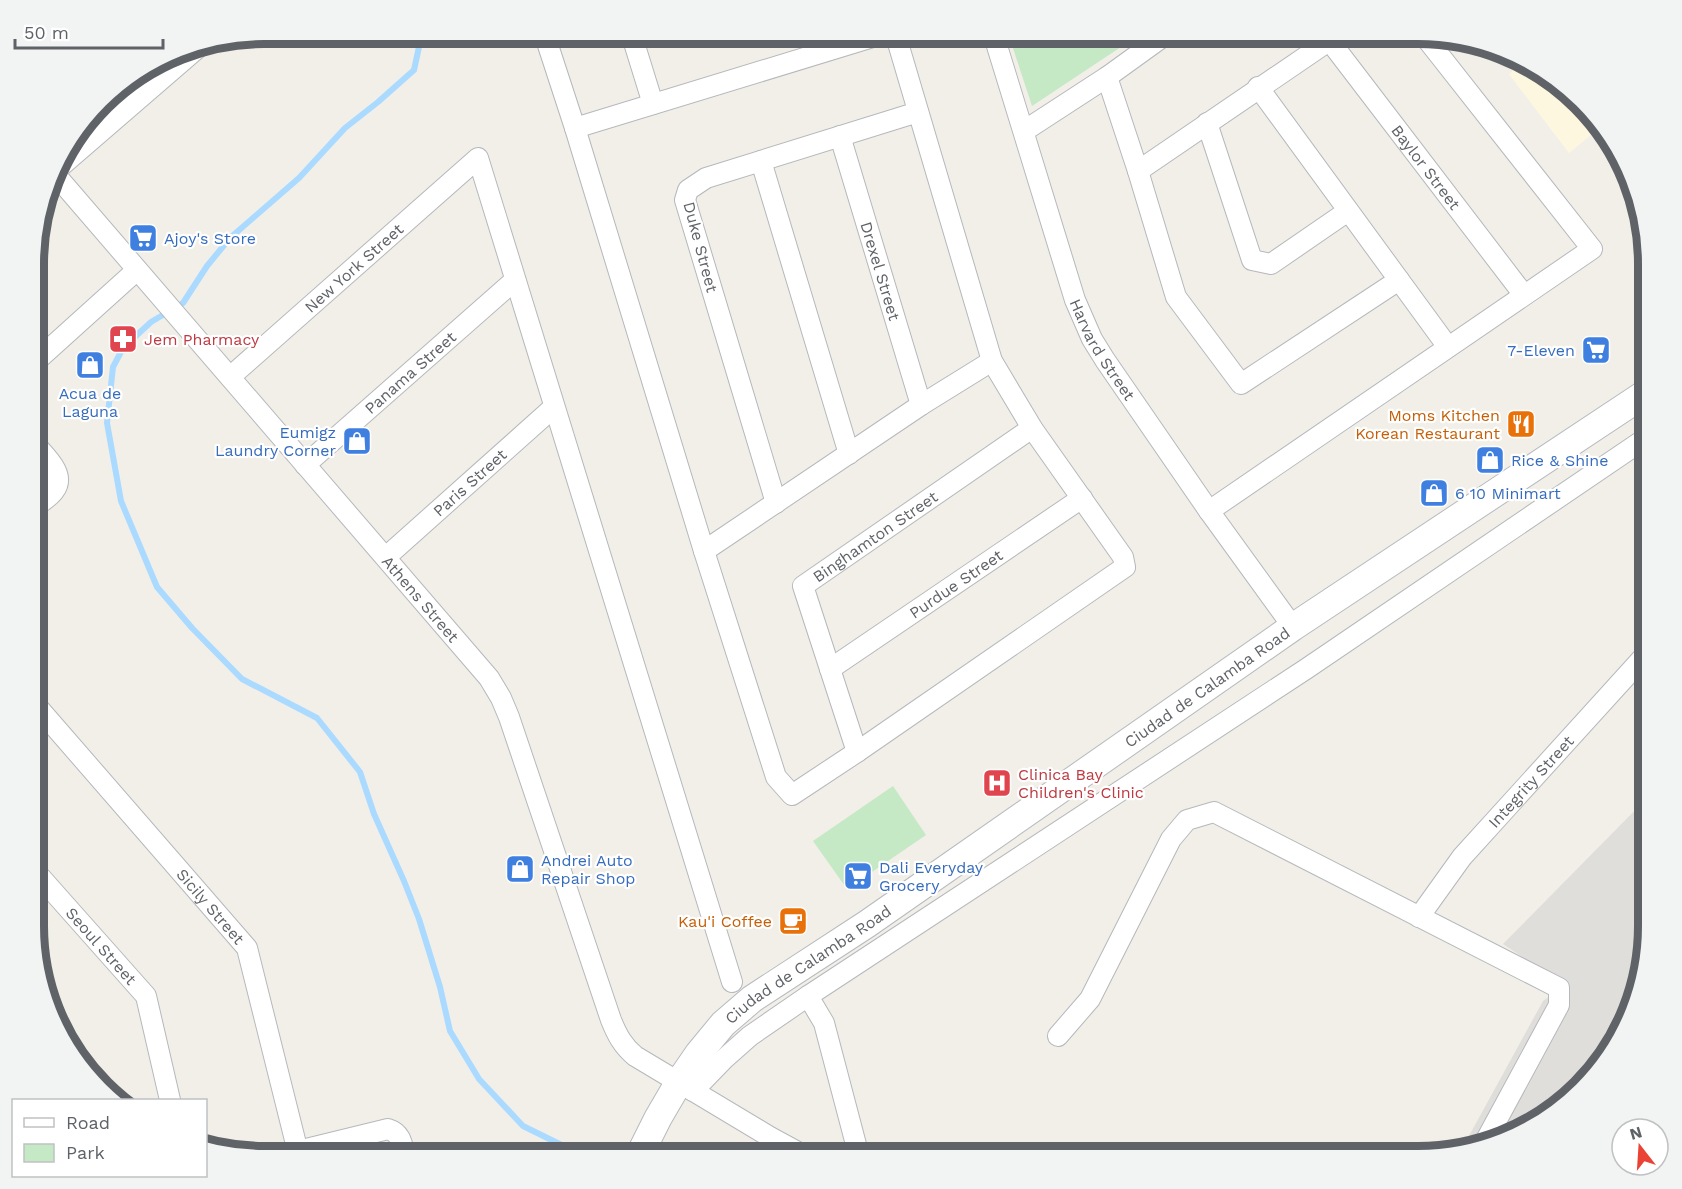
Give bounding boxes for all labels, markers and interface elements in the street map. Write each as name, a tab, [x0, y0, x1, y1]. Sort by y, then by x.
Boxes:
scale bar	[15, 12, 164, 50]
text: 50 m	[24, 22, 69, 43]
street label: Baylor Street	[1387, 121, 1464, 214]
street label: Duke Street	[679, 200, 722, 295]
street label: New York Street	[301, 219, 407, 317]
street label: Drexel Street	[856, 220, 904, 323]
supermarket icon: Ajoy's Store	[127, 222, 159, 254]
place label: Ajoy's Store	[164, 229, 256, 248]
street label: Harvard Street	[1066, 296, 1139, 404]
pharmacy icon: Jem Pharmacy	[107, 323, 139, 355]
street label: Panama Street	[361, 327, 460, 418]
place label: Jem Pharmacy	[144, 330, 260, 349]
supermarket icon: 7-Eleven	[1580, 334, 1612, 366]
place label: 7-Eleven	[1507, 341, 1575, 360]
shop icon: Acua de Laguna	[74, 349, 106, 381]
place label: Acua de Laguna	[59, 384, 121, 421]
place label: Moms Kitchen Korean Restaurant	[1355, 406, 1500, 443]
restaurant icon: Moms Kitchen Korean Restaurant	[1505, 408, 1537, 440]
place label: Eumigz Laundry Corner	[215, 423, 336, 460]
shop icon: Eumigz Laundry Corner	[341, 425, 373, 457]
shop icon: Rice & Shine	[1474, 444, 1506, 476]
street label: Paris Street	[429, 445, 511, 520]
place label: Rice & Shine	[1511, 451, 1608, 470]
shop icon: 6 10 Minimart	[1418, 477, 1450, 509]
place label: 6 10 Minimart	[1455, 484, 1561, 503]
street label: Binghamton Street	[809, 487, 941, 586]
street label: Purdue Street	[906, 546, 1007, 622]
street label: Athens Street	[378, 552, 463, 646]
street label: Ciudad de Calamba Road	[1121, 623, 1293, 752]
street label: Integrity Street	[1484, 731, 1578, 832]
place label: Clinica Bay Children's Clinic	[1018, 765, 1144, 802]
hospital icon: Clinica Bay Children's Clinic	[981, 767, 1013, 799]
place label: Andrei Auto Repair Shop	[541, 851, 635, 888]
shop icon: Andrei Auto Repair Shop	[504, 853, 536, 885]
place label: Dali Everyday Grocery	[879, 858, 984, 895]
supermarket icon: Dali Everyday Grocery	[842, 860, 874, 892]
street label: Sicily Street	[172, 865, 248, 948]
street label: Ciudad de Calamba Road	[721, 901, 895, 1028]
street label: Seoul Street	[62, 904, 141, 989]
cafe icon: Kau'i Coffee	[777, 905, 809, 937]
place label: Kau'i Coffee	[678, 912, 772, 931]
legend	[12, 1099, 207, 1177]
text: Road	[66, 1112, 110, 1133]
north arrow	[1610, 1117, 1670, 1177]
text: N	[1627, 1122, 1644, 1144]
text: Park	[66, 1142, 105, 1163]

